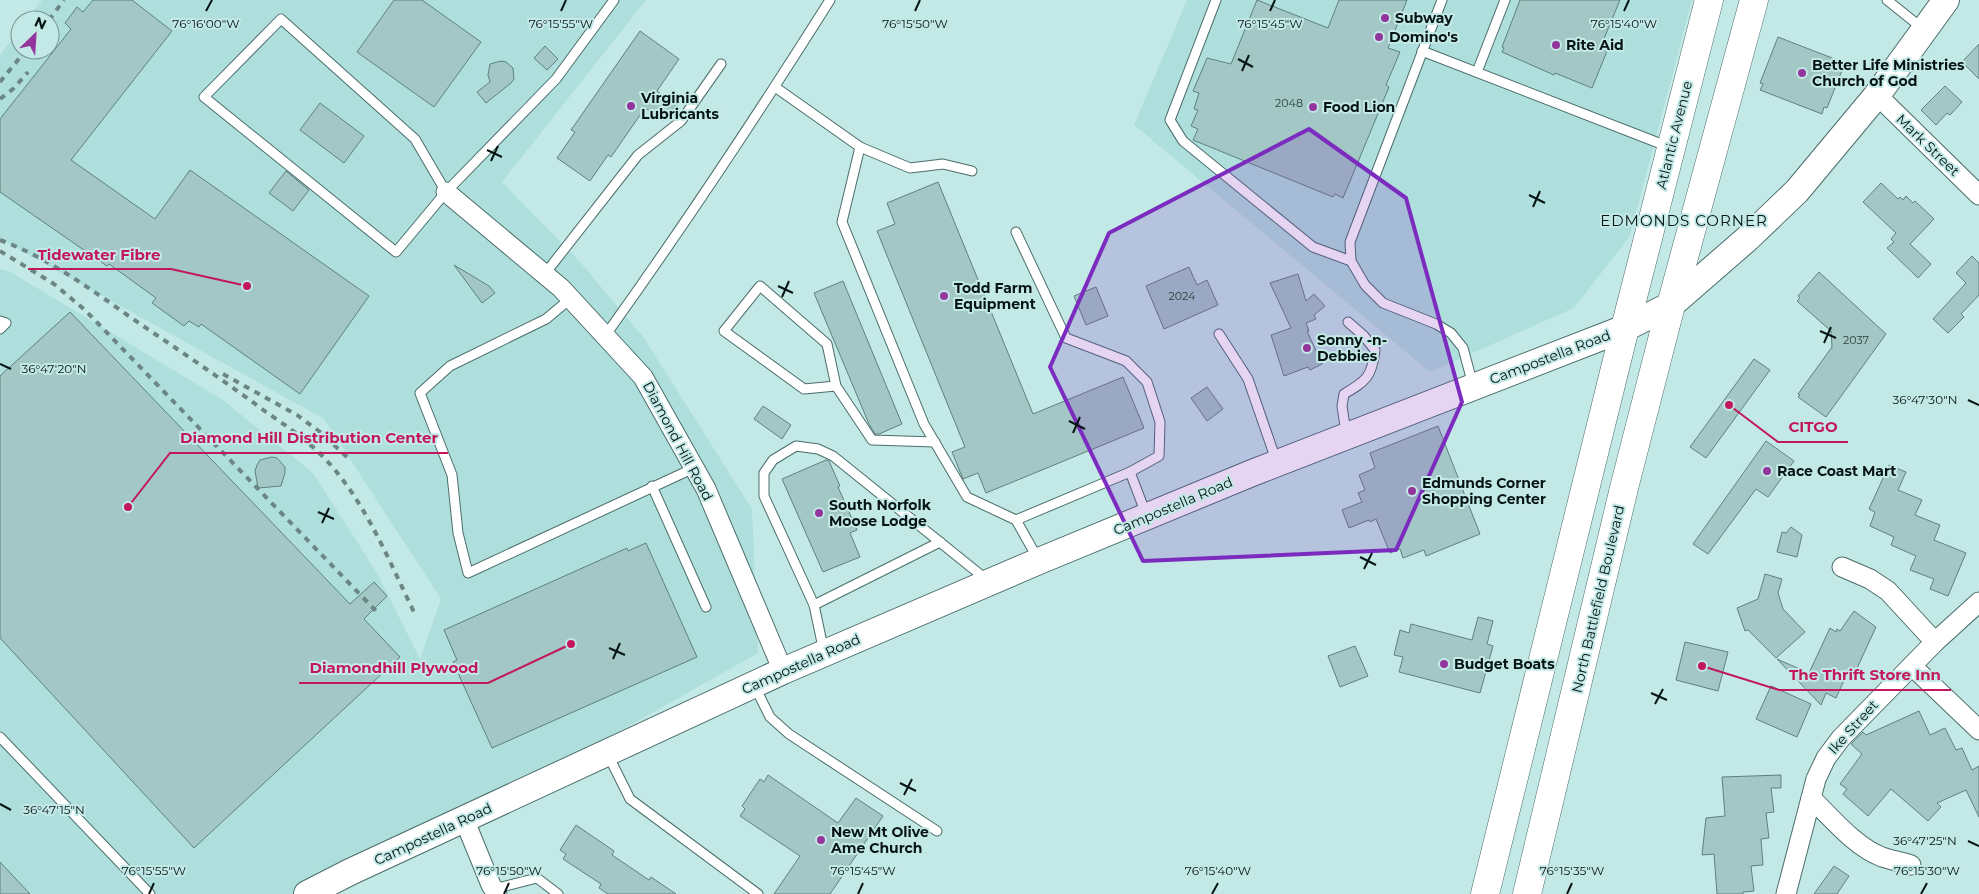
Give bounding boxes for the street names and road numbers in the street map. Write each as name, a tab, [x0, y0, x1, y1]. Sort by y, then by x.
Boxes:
street label: Atlantic Avenue	[1652, 79, 1696, 191]
street label: Mark Street	[1892, 110, 1964, 180]
street label: Campostella Road	[1487, 326, 1613, 388]
street label: Diamond Hill Road	[639, 378, 717, 504]
street label: Campostella Road	[1111, 473, 1235, 539]
street label: North Battlefield Boulevard	[1568, 503, 1628, 695]
street label: Campostella Road	[739, 630, 863, 698]
street label: Ike Street	[1824, 696, 1882, 758]
street label: Campostella Road	[371, 799, 495, 869]

